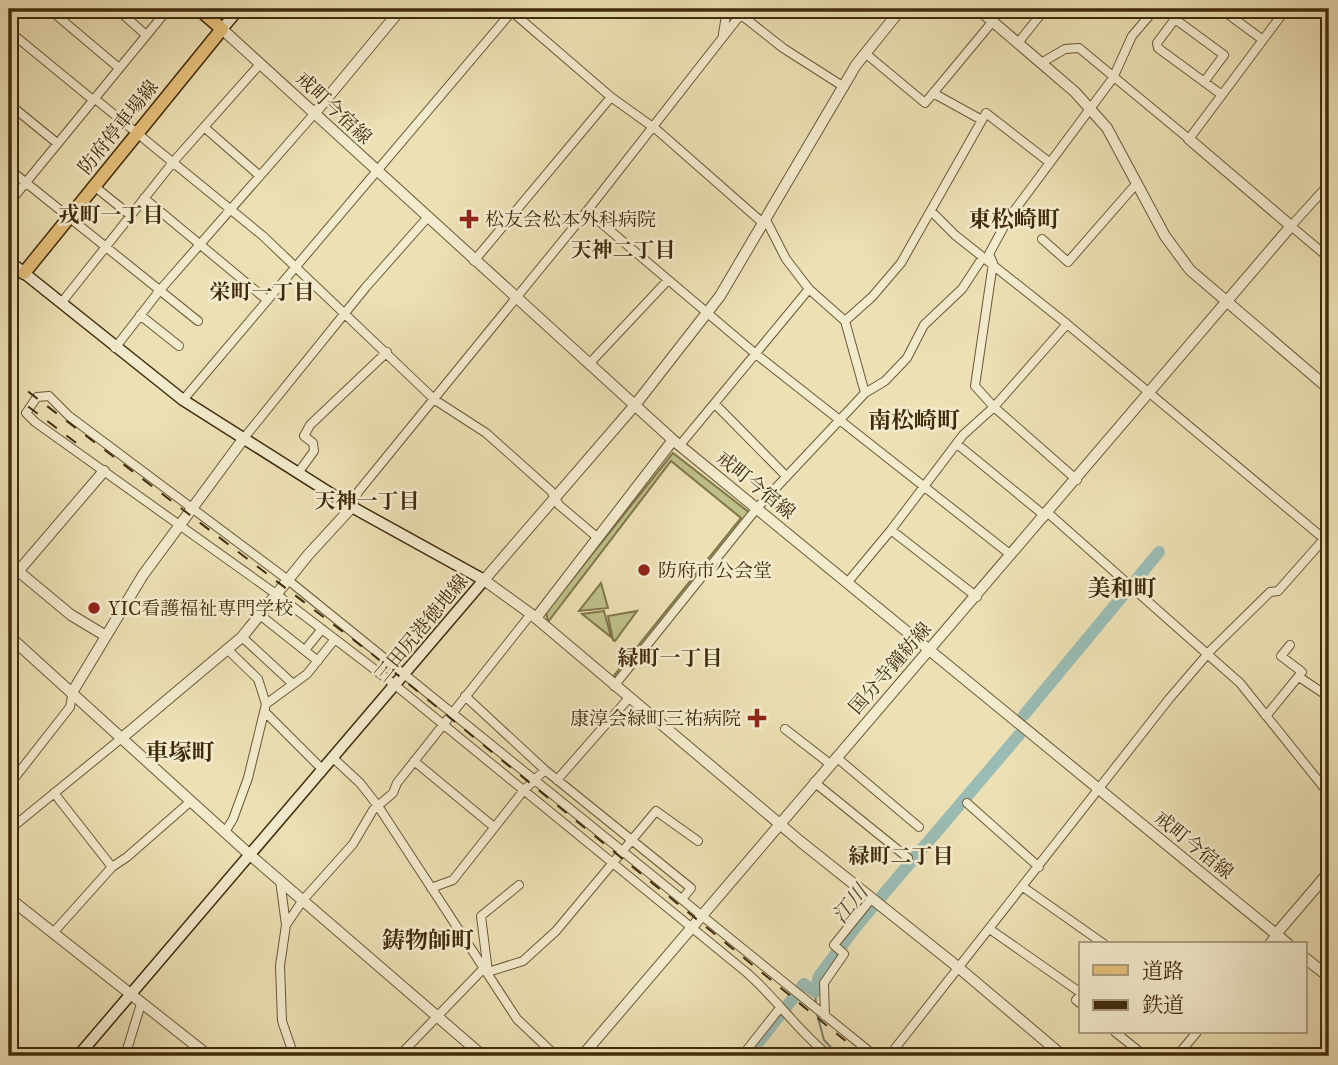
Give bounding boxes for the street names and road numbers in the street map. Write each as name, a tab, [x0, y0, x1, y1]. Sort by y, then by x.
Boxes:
street label: 戒町今宿線	[291, 67, 377, 149]
street label: 防府停車場線	[73, 75, 163, 179]
street label: 戒町今宿線	[712, 446, 800, 524]
street label: 三田尻港徳地線	[369, 570, 473, 686]
street label: 国分寺鐘紡線	[844, 617, 936, 719]
street label: 戒町今宿線	[1150, 806, 1238, 884]

